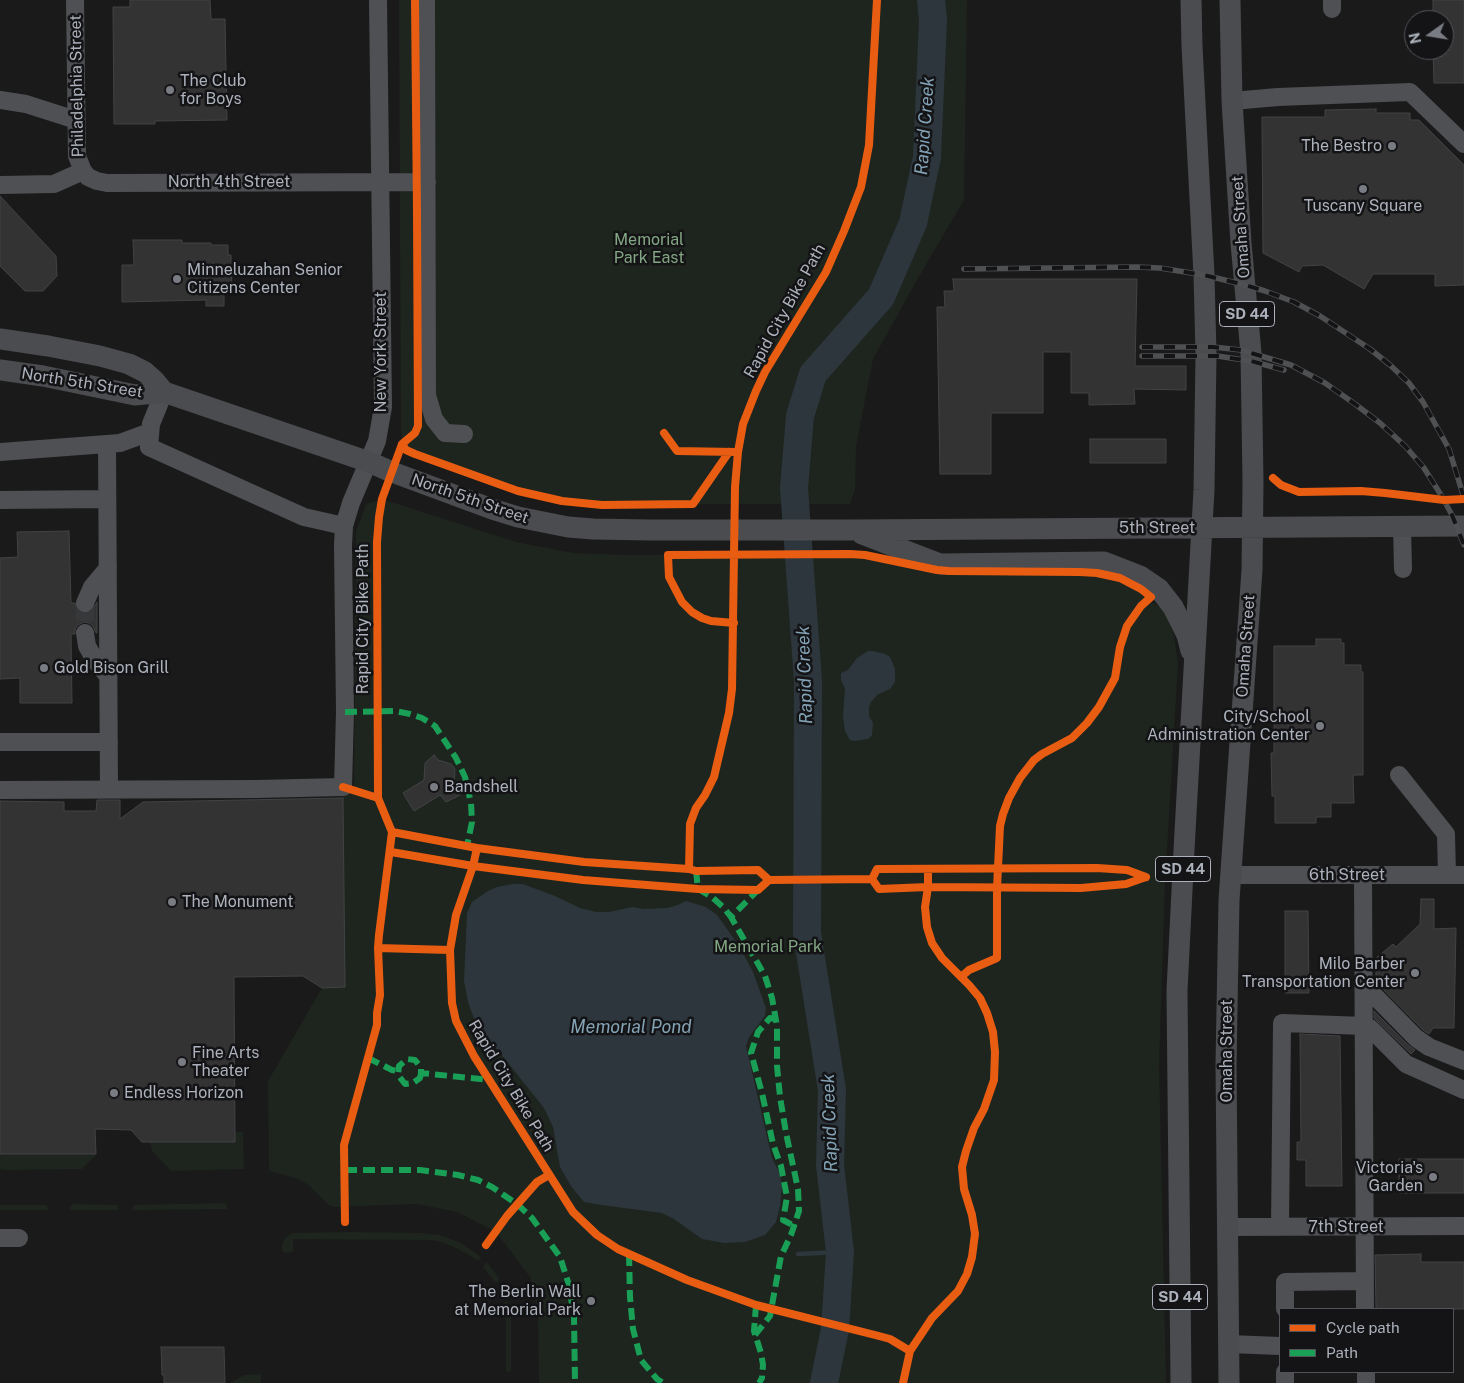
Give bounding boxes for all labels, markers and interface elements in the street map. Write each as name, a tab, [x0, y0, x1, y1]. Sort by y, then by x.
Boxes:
north arrow	[1404, 10, 1454, 60]
street label: Philadelphia Street	[66, 15, 88, 157]
text: N	[1406, 31, 1424, 45]
place label: The Club for Boys	[180, 71, 246, 109]
water label: Rapid Creek	[911, 76, 939, 176]
marker: The Club for Boys	[164, 84, 176, 96]
place label: The Bestro	[1301, 136, 1382, 156]
marker: The Bestro	[1386, 140, 1398, 152]
street label: North 4th Street	[168, 172, 290, 192]
street label: Omaha Street	[1228, 175, 1254, 279]
marker: Tuscany Square	[1357, 183, 1369, 195]
place label: Tuscany Square	[1304, 196, 1422, 216]
park label: Memorial Park East	[614, 230, 684, 268]
street label: Rapid City Bike Path	[740, 241, 830, 381]
place label: Minneluzahan Senior Citizens Center	[187, 260, 343, 298]
marker: Minneluzahan Senior Citizens Center	[171, 273, 183, 285]
street label: New York Street	[371, 292, 391, 412]
road number: SD 44	[1220, 302, 1274, 326]
street label: North 5th Street	[20, 364, 144, 402]
street label: North 5th Street	[409, 470, 531, 528]
street label: 5th Street	[1119, 518, 1195, 538]
street label: Rapid City Bike Path	[353, 544, 373, 694]
street label: Omaha Street	[1233, 594, 1259, 698]
water label: Rapid Creek	[792, 625, 818, 725]
place label: Gold Bison Grill	[54, 658, 169, 678]
marker: Gold Bison Grill	[38, 662, 50, 674]
place label: City/School Administration Center	[1147, 707, 1310, 745]
marker: City/School Administration Center	[1314, 720, 1326, 732]
place label: Bandshell	[444, 777, 518, 797]
marker: Bandshell	[428, 781, 440, 793]
road number: SD 44	[1156, 856, 1210, 882]
street label: 6th Street	[1309, 865, 1385, 885]
place label: The Monument	[182, 892, 293, 912]
marker: The Monument	[166, 896, 178, 908]
park label: Memorial Park	[714, 937, 822, 957]
place label: Milo Barber Transportation Center	[1242, 954, 1405, 992]
marker: Milo Barber Transportation Center	[1409, 967, 1421, 979]
street label: Omaha Street	[1217, 1000, 1237, 1102]
water label: Memorial Pond	[570, 1016, 692, 1038]
street label: Rapid City Bike Path	[464, 1017, 558, 1155]
place label: Fine Arts Theater	[192, 1043, 259, 1081]
marker: Fine Arts Theater	[176, 1056, 188, 1068]
water label: Rapid Creek	[817, 1073, 843, 1173]
place label: Endless Horizon	[124, 1083, 243, 1103]
marker: Endless Horizon	[108, 1087, 120, 1099]
place label: Victoria's Garden	[1356, 1158, 1423, 1196]
marker: Victoria's Garden	[1427, 1171, 1439, 1183]
street label: 7th Street	[1308, 1217, 1384, 1237]
place label: The Berlin Wall at Memorial Park	[454, 1282, 581, 1320]
road number: SD 44	[1152, 1284, 1208, 1310]
marker: The Berlin Wall at Memorial Park	[585, 1295, 597, 1307]
legend	[1279, 1308, 1454, 1373]
text: Cycle path	[1326, 1319, 1400, 1336]
text: Path	[1326, 1344, 1358, 1361]

